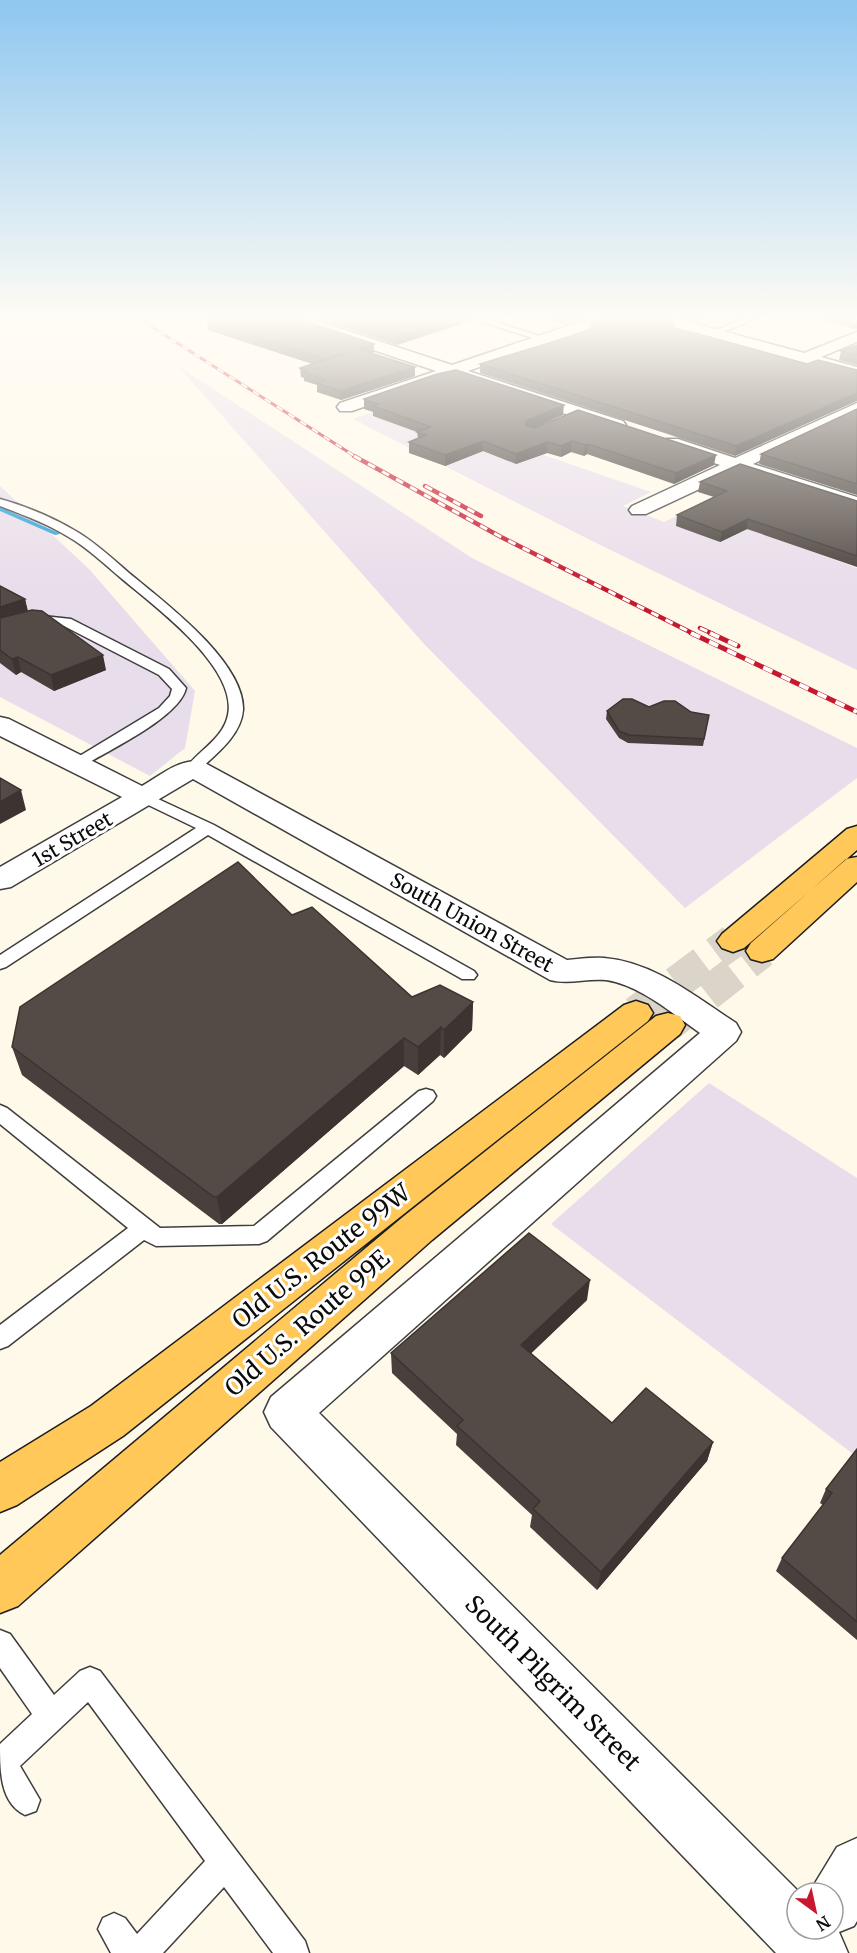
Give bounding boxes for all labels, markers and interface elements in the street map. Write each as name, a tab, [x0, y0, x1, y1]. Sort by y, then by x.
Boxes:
street label: 1st Street	[27, 806, 117, 872]
street label: South Union Street	[386, 867, 558, 977]
street label: Old U.S. Route 99W	[226, 1176, 417, 1335]
street label: Old U.S. Route 99E	[218, 1242, 396, 1403]
street label: South Pilgrim Street	[459, 1589, 648, 1778]
north arrow	[785, 1881, 845, 1941]
text: N	[812, 1912, 834, 1936]

